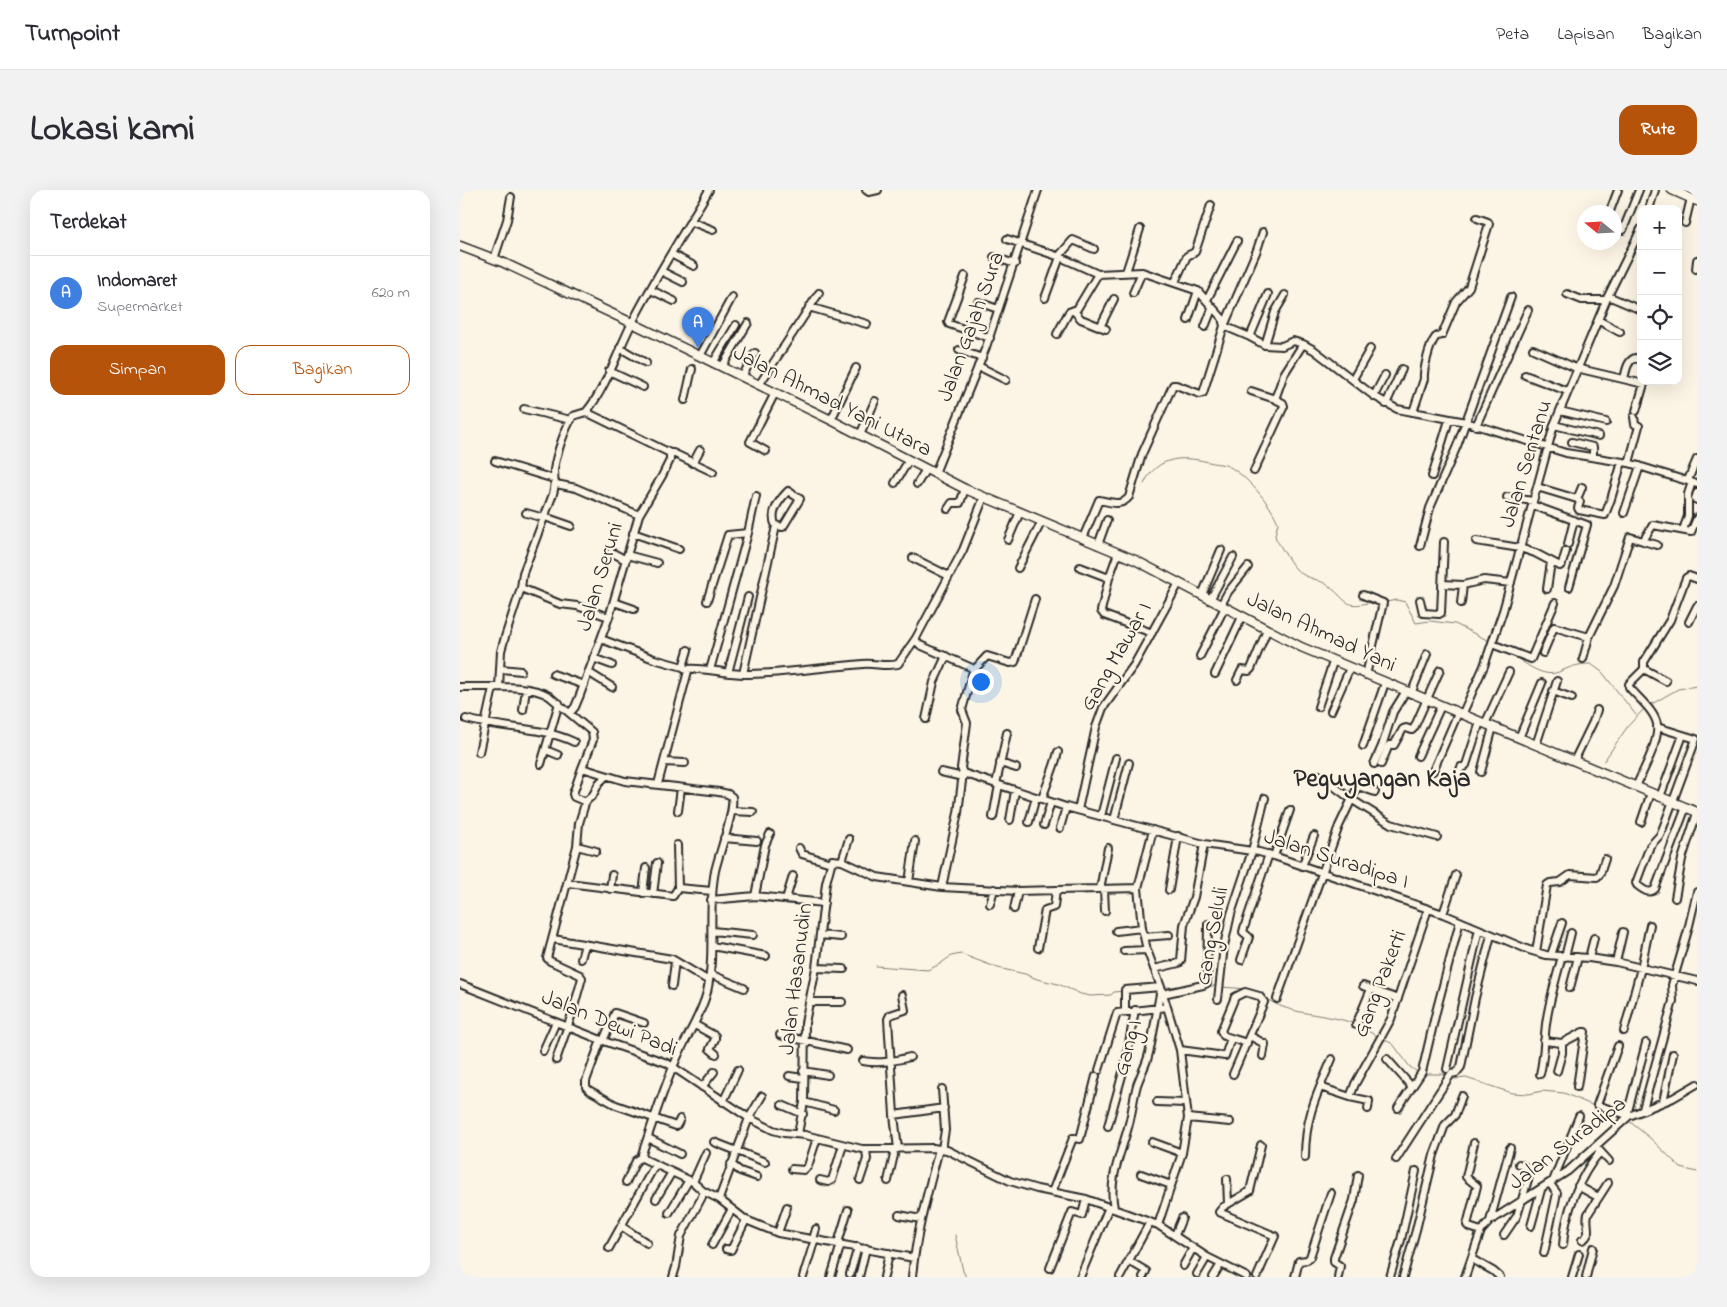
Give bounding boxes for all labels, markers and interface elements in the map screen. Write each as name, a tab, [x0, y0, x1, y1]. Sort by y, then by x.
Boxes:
text: Turnpoint	[25, 17, 120, 52]
text: Peta	[1496, 22, 1529, 48]
text: Lapisan	[1557, 22, 1614, 48]
text: Bagikan	[1642, 22, 1702, 48]
text: Lokasi kami	[30, 105, 195, 156]
button: Rute	[1619, 105, 1697, 155]
north arrow	[1577, 205, 1622, 250]
map controls	[1637, 205, 1682, 385]
button: +	[1637, 205, 1682, 250]
text: Terdekat	[50, 208, 127, 238]
street label: Jalan Gajah Sura	[930, 247, 1014, 407]
button: −	[1637, 250, 1682, 295]
text: Indomaret	[97, 268, 177, 295]
text: A	[61, 281, 71, 305]
text: 620 m	[372, 281, 410, 305]
text: Supermarket	[97, 295, 183, 319]
button: locate	[1637, 295, 1682, 340]
pin: A	[682, 307, 714, 348]
street label: Jalan Ahmad Yani Utara	[727, 338, 937, 466]
button: layers	[1637, 340, 1682, 385]
button: Simpan	[50, 345, 225, 395]
button: Bagikan	[235, 345, 410, 395]
street label: Jalan Sentanu	[1492, 396, 1562, 532]
street label: Jalan Seruni	[569, 518, 633, 636]
street label: Jalan Ahmad Yani	[1241, 584, 1401, 682]
street label: Gang Mawar I	[1073, 597, 1162, 718]
your location	[968, 669, 994, 695]
district label: Peguyangan Kaja	[1294, 762, 1470, 800]
street label: Jalan Suradipa I	[1259, 821, 1413, 899]
street label: Gang Seluli	[1188, 884, 1239, 988]
street label: Jalan Hasanudin	[772, 901, 822, 1057]
street label: Gang Pakerti	[1346, 926, 1417, 1043]
street label: Jalan Dewi Padi	[536, 982, 682, 1066]
street label: Gang I	[1106, 1016, 1153, 1080]
street label: Jalan Suradipa	[1502, 1089, 1634, 1199]

